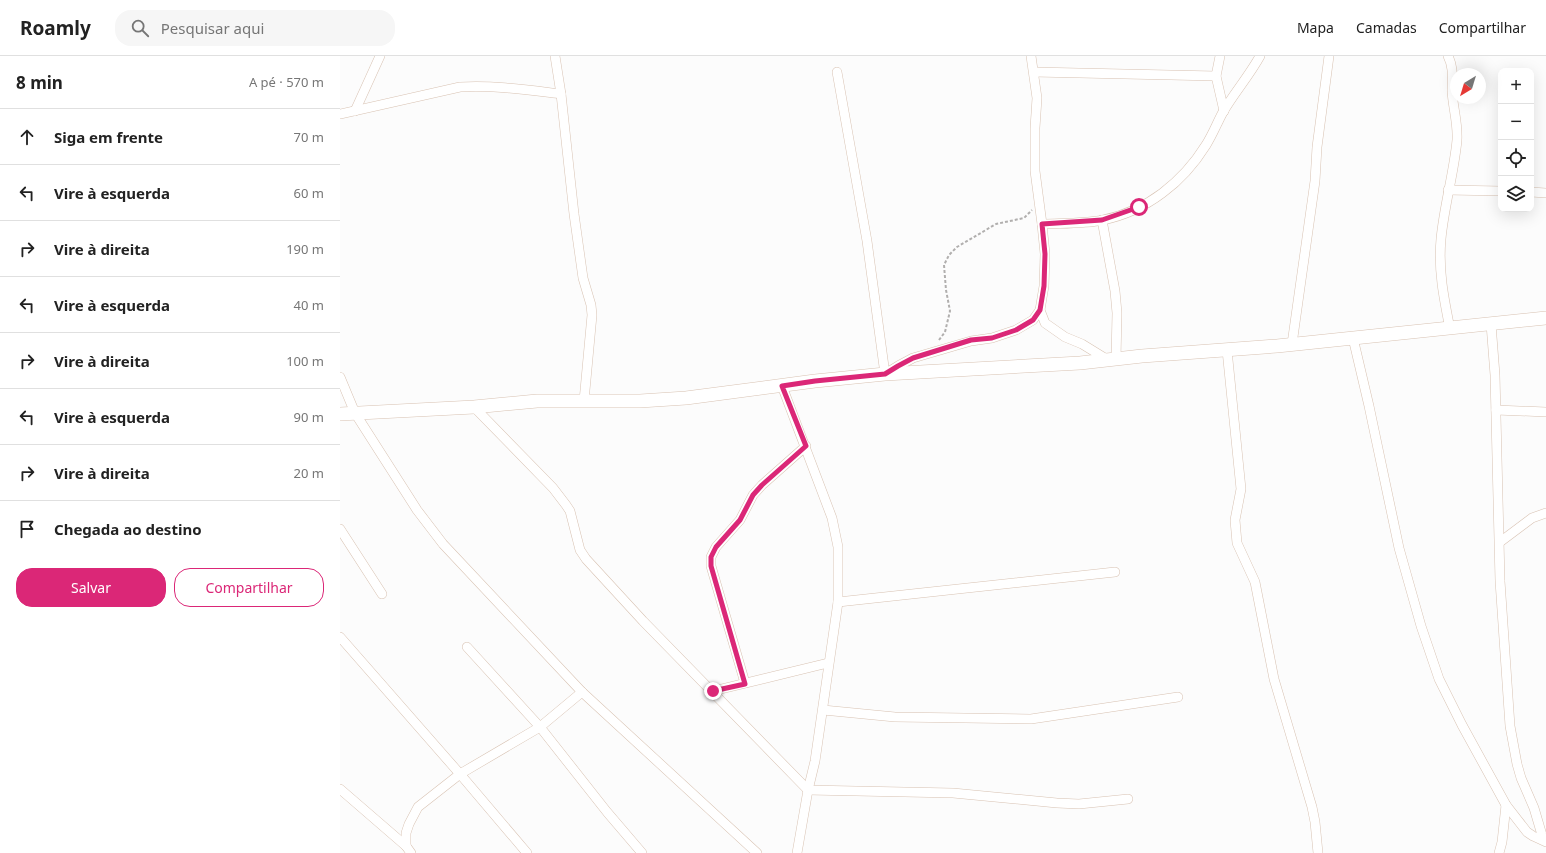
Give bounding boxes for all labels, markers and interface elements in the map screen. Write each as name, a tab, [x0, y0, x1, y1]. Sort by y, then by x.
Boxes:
search box	[115, 10, 395, 46]
text: Roamly	[20, 15, 91, 41]
icon: search	[129, 17, 151, 39]
text: Pesquisar aqui	[161, 18, 264, 38]
text: Mapa	[1297, 18, 1334, 37]
text: Camadas	[1356, 18, 1417, 37]
text: Compartilhar	[1439, 18, 1526, 37]
north arrow	[1450, 68, 1486, 104]
map controls	[1498, 68, 1534, 212]
button: +	[1498, 68, 1534, 104]
text: 8 min	[16, 71, 63, 94]
text: A pé · 570 m	[249, 73, 324, 91]
button: −	[1498, 104, 1534, 140]
icon: ahead	[16, 126, 38, 148]
text: Siga em frente	[54, 127, 163, 147]
text: 70 m	[294, 128, 324, 146]
button: locate	[1498, 140, 1534, 176]
button: layers	[1498, 176, 1534, 212]
icon: left	[16, 182, 38, 204]
text: Vire à esquerda	[54, 183, 170, 203]
text: 60 m	[294, 184, 324, 202]
route start	[1130, 198, 1148, 216]
icon: right	[16, 238, 38, 260]
text: Vire à direita	[54, 239, 150, 259]
text: 190 m	[286, 240, 324, 258]
icon: left	[16, 294, 38, 316]
text: Vire à esquerda	[54, 295, 170, 315]
text: 40 m	[294, 296, 324, 314]
icon: right	[16, 350, 38, 372]
text: Vire à direita	[54, 351, 150, 371]
text: 100 m	[286, 352, 324, 370]
icon: left	[16, 406, 38, 428]
text: Vire à esquerda	[54, 407, 170, 427]
text: 90 m	[294, 408, 324, 426]
icon: right	[16, 462, 38, 484]
text: Vire à direita	[54, 463, 150, 483]
text: 20 m	[294, 464, 324, 482]
icon: arrive	[16, 518, 38, 540]
text: Chegada ao destino	[54, 519, 202, 539]
button: Salvar	[16, 568, 166, 607]
button: Compartilhar	[174, 568, 324, 607]
route end	[704, 682, 722, 700]

